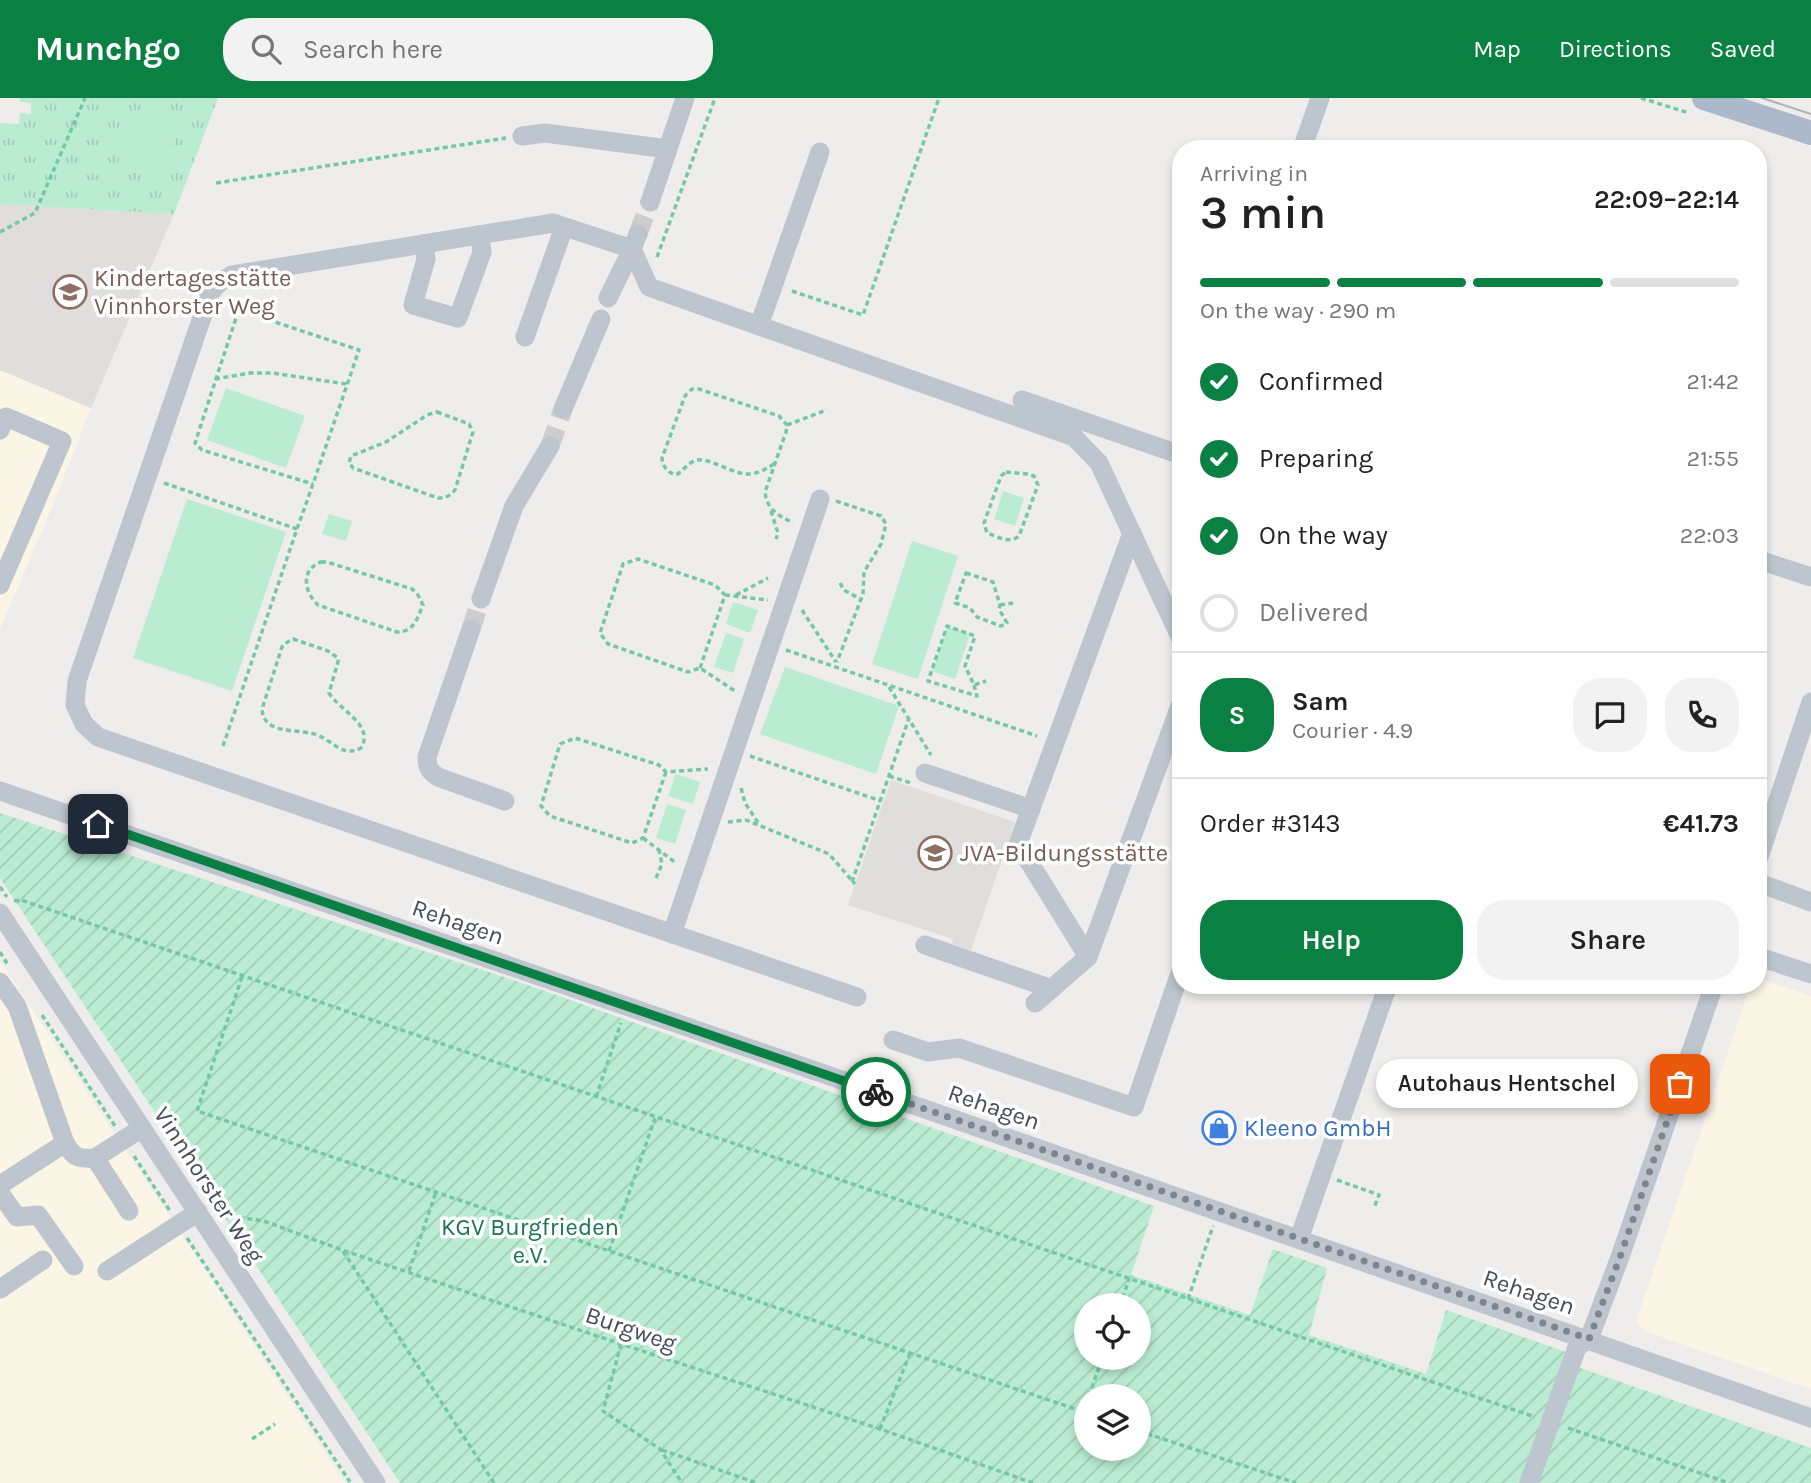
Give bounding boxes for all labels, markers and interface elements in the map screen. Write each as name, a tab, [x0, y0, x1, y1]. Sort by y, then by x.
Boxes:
search box	[223, 18, 713, 81]
text: Munchgo	[35, 30, 181, 68]
icon: search	[247, 30, 285, 68]
text: Search here	[303, 34, 443, 65]
text: Map	[1473, 35, 1521, 63]
text: Directions	[1559, 35, 1672, 63]
text: Saved	[1710, 35, 1776, 63]
text: Arriving in	[1200, 160, 1308, 187]
text: 22:09–22:14	[1594, 184, 1739, 215]
text: 3 min	[1200, 186, 1326, 240]
place label: Kindertagesstätte Vinnhorster Weg	[94, 264, 291, 320]
school or university icon: Kindertagesstätte Vinnhorster Weg	[51, 273, 89, 311]
text: On the way · 290 m	[1200, 297, 1396, 324]
icon: check	[1200, 363, 1238, 401]
text: Confirmed	[1259, 366, 1384, 397]
text: 21:42	[1687, 368, 1739, 395]
icon: check	[1200, 440, 1238, 478]
text: Preparing	[1259, 443, 1373, 474]
text: 21:55	[1687, 445, 1739, 472]
icon: check	[1200, 517, 1238, 555]
text: On the way	[1259, 520, 1388, 551]
text: 22:03	[1680, 522, 1739, 549]
text: Delivered	[1259, 597, 1369, 628]
button: chat	[1573, 678, 1647, 752]
button: phone	[1665, 678, 1739, 752]
text: Sam	[1292, 686, 1348, 717]
text: S	[1229, 700, 1245, 731]
text: Courier · 4.9	[1292, 717, 1413, 744]
pin	[68, 794, 128, 854]
icon: home	[79, 805, 117, 843]
text: Order #3143	[1200, 808, 1341, 839]
text: €41.73	[1663, 808, 1739, 839]
school or university icon: JVA-Bildungsstätte	[916, 834, 954, 872]
place label: JVA-Bildungsstätte	[960, 839, 1168, 867]
street label: Rehagen	[408, 893, 508, 951]
button: Help	[1200, 900, 1463, 980]
button: Share	[1477, 900, 1739, 980]
pin	[1650, 1054, 1710, 1114]
courier	[841, 1057, 911, 1127]
callout: Autohaus Hentschel	[1376, 1060, 1638, 1108]
icon: bag	[1661, 1065, 1699, 1103]
text: Autohaus Hentschel	[1398, 1070, 1616, 1097]
icon: bike	[857, 1073, 895, 1111]
street label: Rehagen	[944, 1078, 1044, 1136]
street label: Vinnhorster Weg	[148, 1102, 270, 1269]
shop icon: Kleeno GmbH	[1200, 1109, 1238, 1147]
place label: Kleeno GmbH	[1244, 1114, 1391, 1142]
park label: KGV Burgfrieden e.V.	[441, 1213, 619, 1269]
street label: Rehagen	[1479, 1263, 1579, 1321]
map controls	[1074, 1293, 1151, 1461]
button: locate	[1074, 1293, 1151, 1370]
street label: Burgweg	[582, 1300, 681, 1358]
button: layers	[1074, 1384, 1151, 1461]

